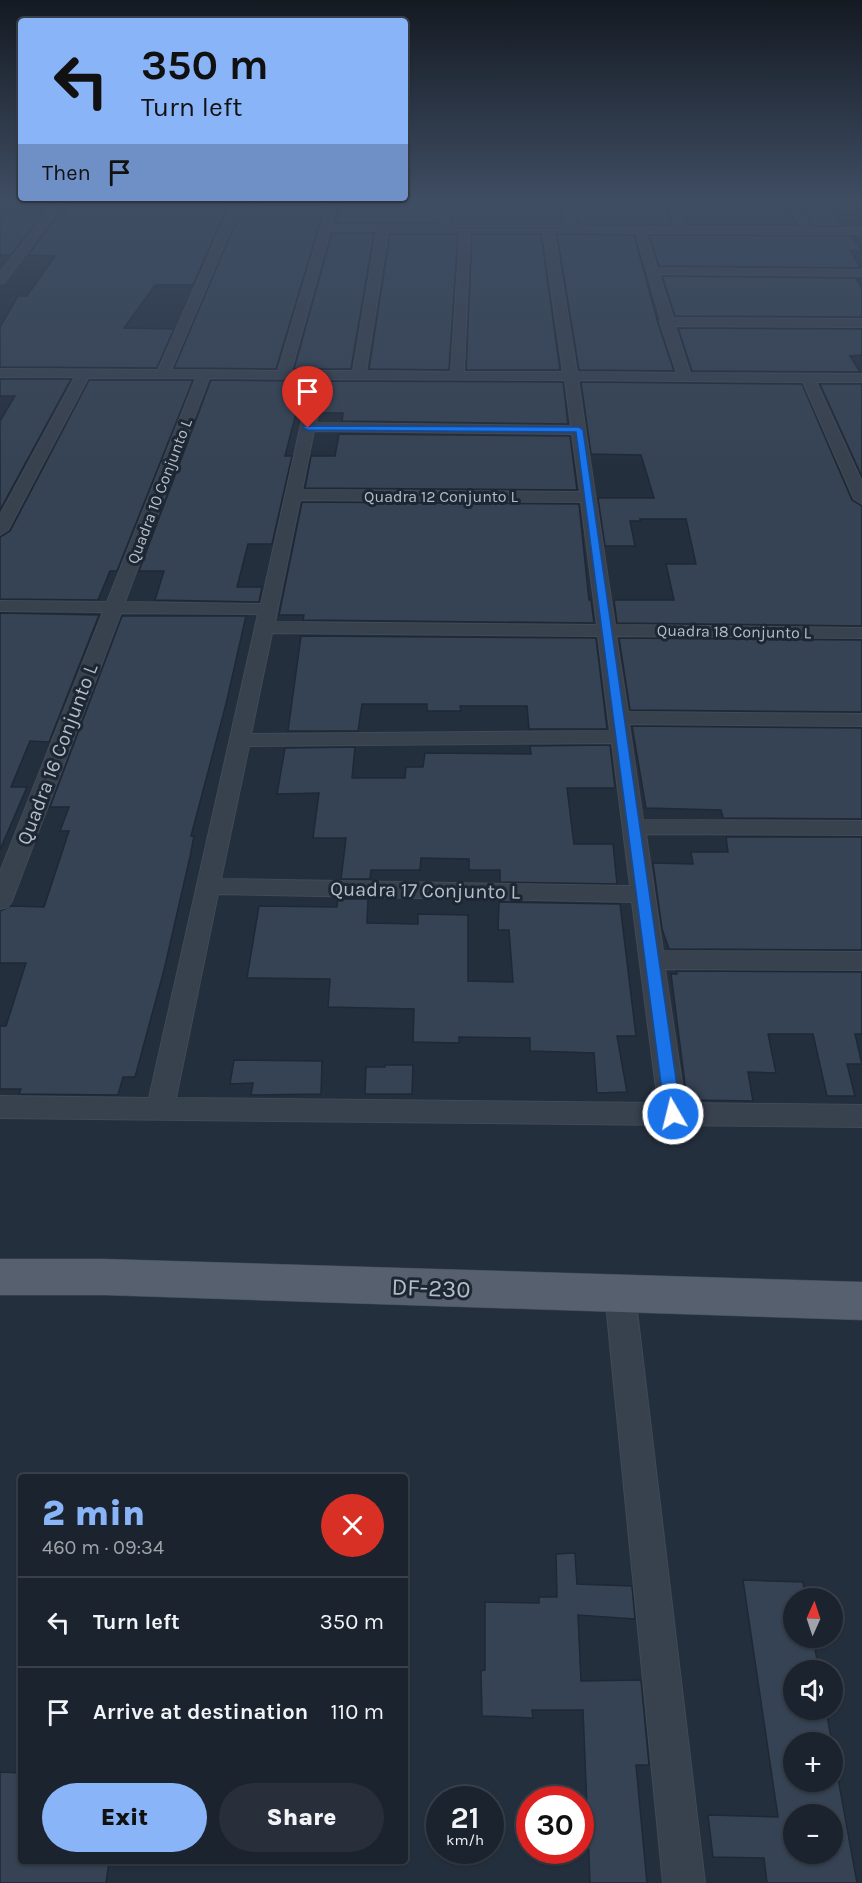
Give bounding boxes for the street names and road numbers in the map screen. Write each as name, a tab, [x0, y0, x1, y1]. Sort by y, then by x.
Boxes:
street label: Quadra 10 Conjunto L	[123, 415, 196, 566]
street label: Quadra 12 Conjunto L	[364, 487, 518, 506]
street label: Quadra 18 Conjunto L	[657, 621, 812, 642]
street label: Quadra 16 Conjunto L	[12, 660, 103, 848]
street label: Quadra 17 Conjunto L	[330, 877, 521, 904]
street label: DF-230	[391, 1273, 471, 1303]

